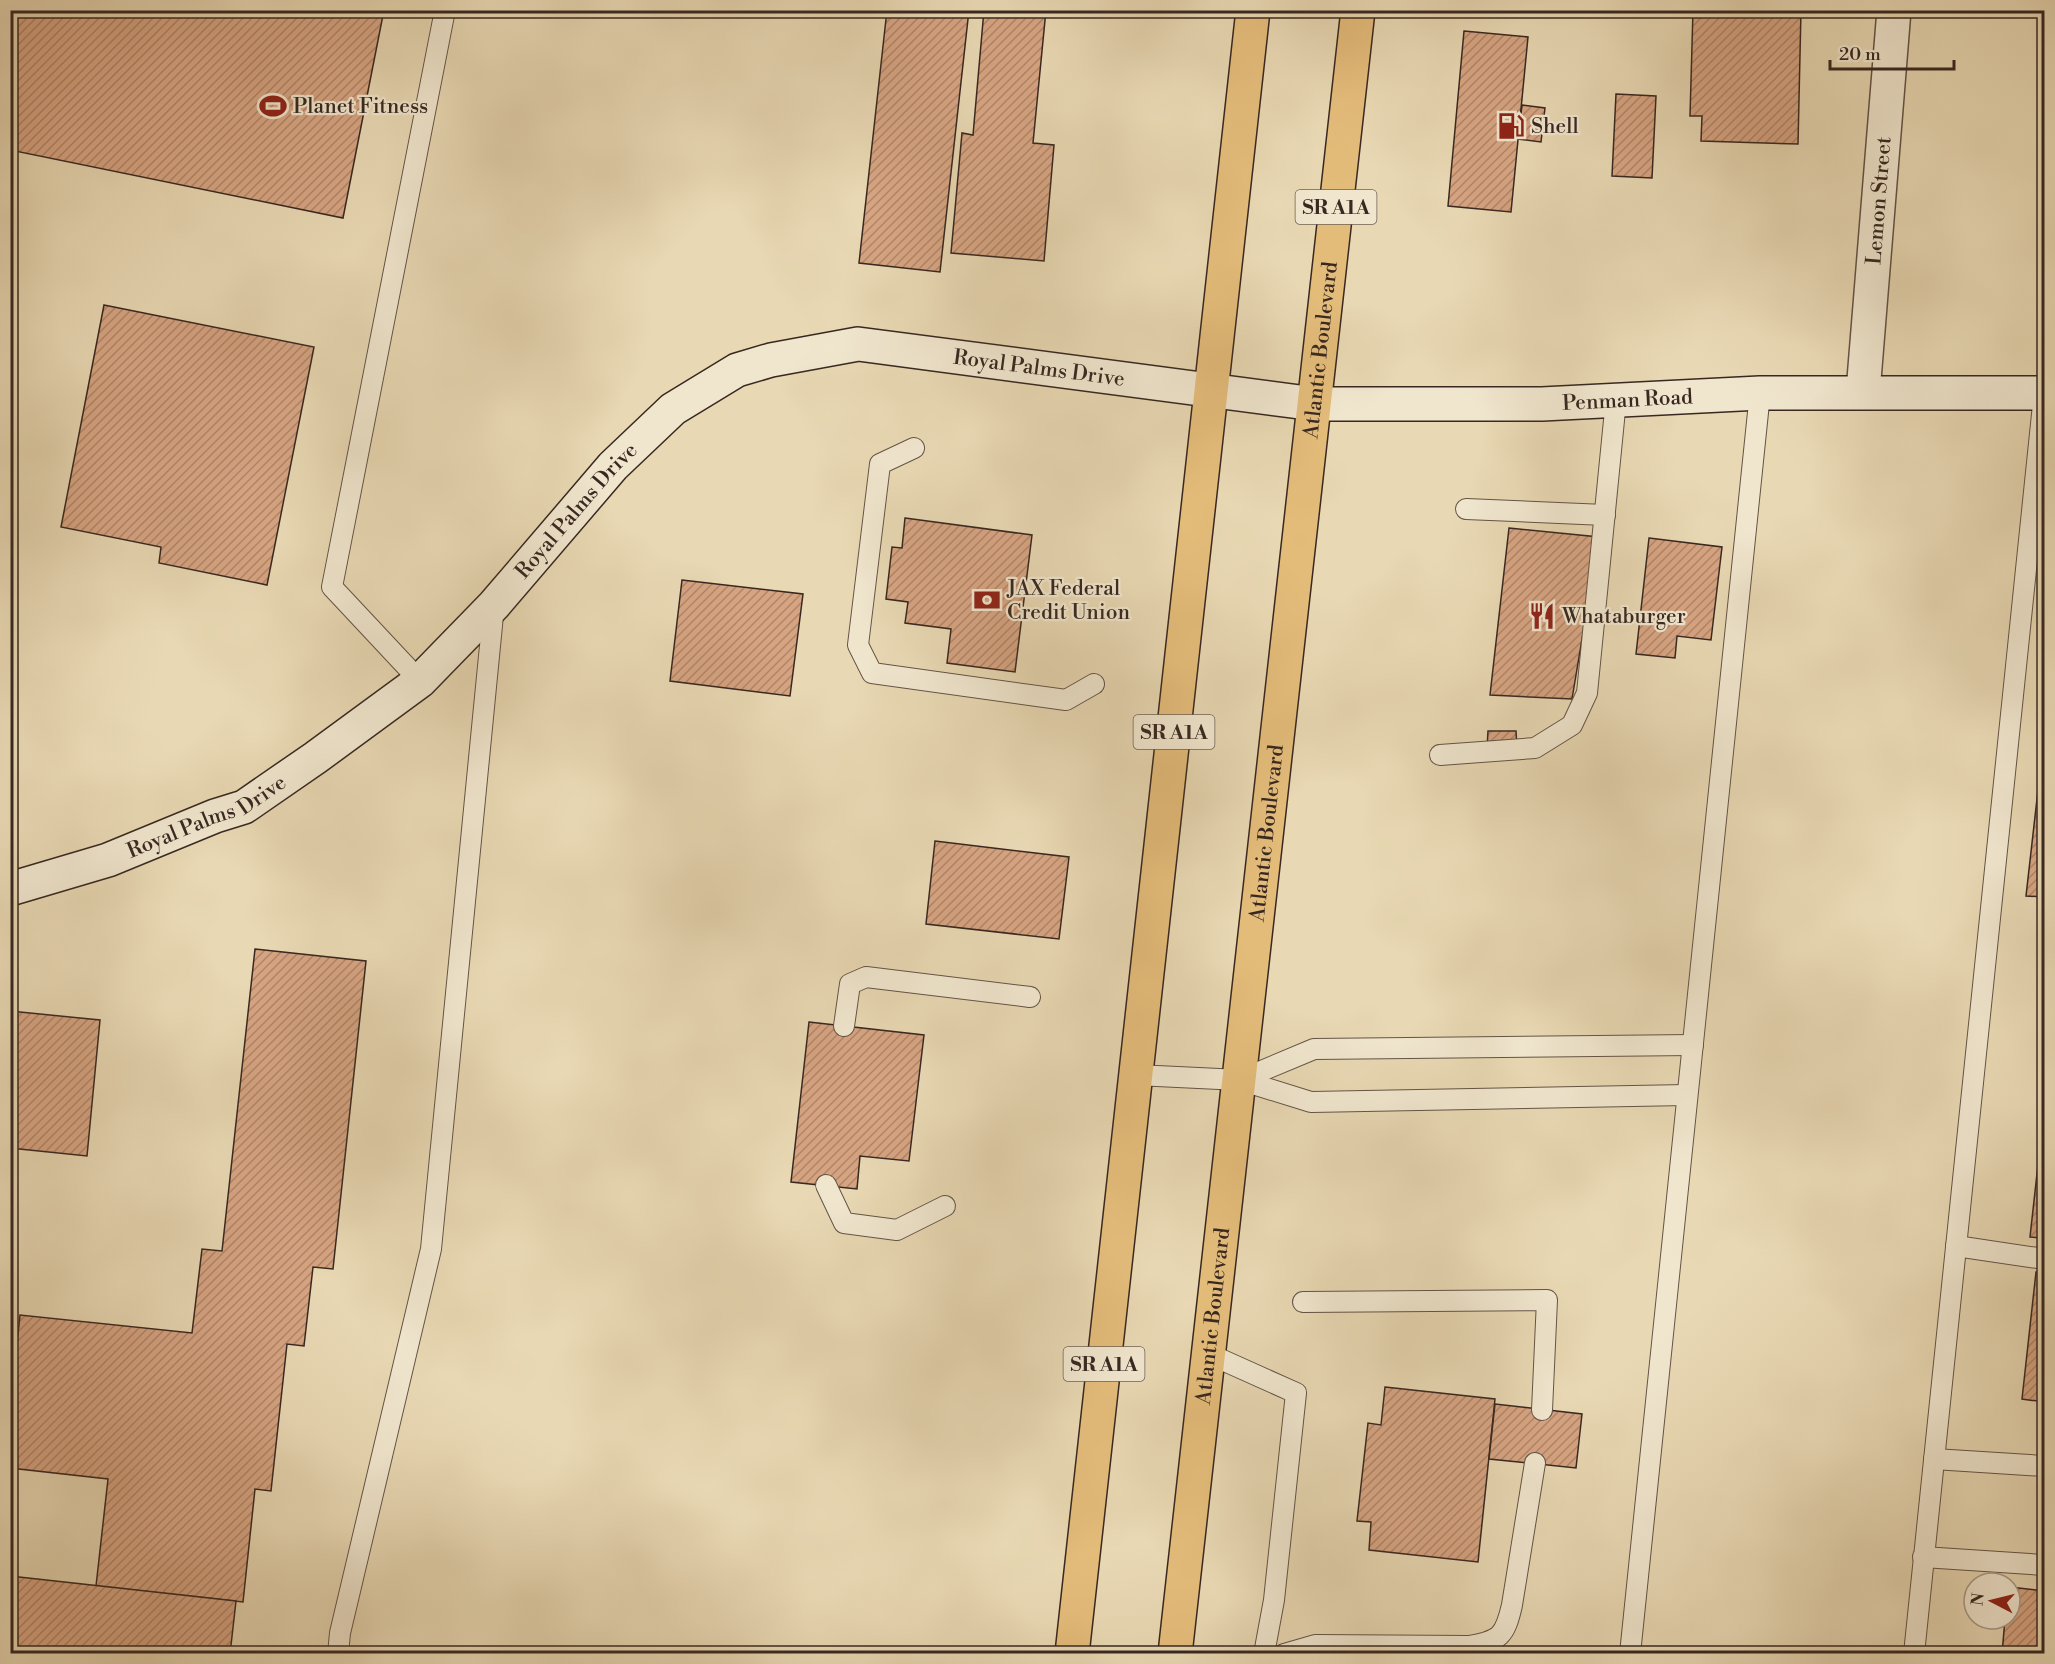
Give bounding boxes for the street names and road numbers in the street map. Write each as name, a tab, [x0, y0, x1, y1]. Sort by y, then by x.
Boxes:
street label: Lemon Street	[1861, 135, 1898, 266]
road number: SR A1A	[1296, 190, 1376, 224]
street label: Atlantic Boulevard	[1298, 260, 1344, 441]
street label: Royal Palms Drive	[952, 345, 1126, 393]
street label: Penman Road	[1562, 384, 1694, 417]
street label: Royal Palms Drive	[510, 438, 643, 585]
road number: SR A1A	[1134, 715, 1214, 749]
street label: Atlantic Boulevard	[1244, 743, 1290, 924]
street label: Royal Palms Drive	[123, 770, 292, 865]
street label: Atlantic Boulevard	[1191, 1226, 1236, 1407]
road number: SR A1A	[1064, 1347, 1144, 1381]

